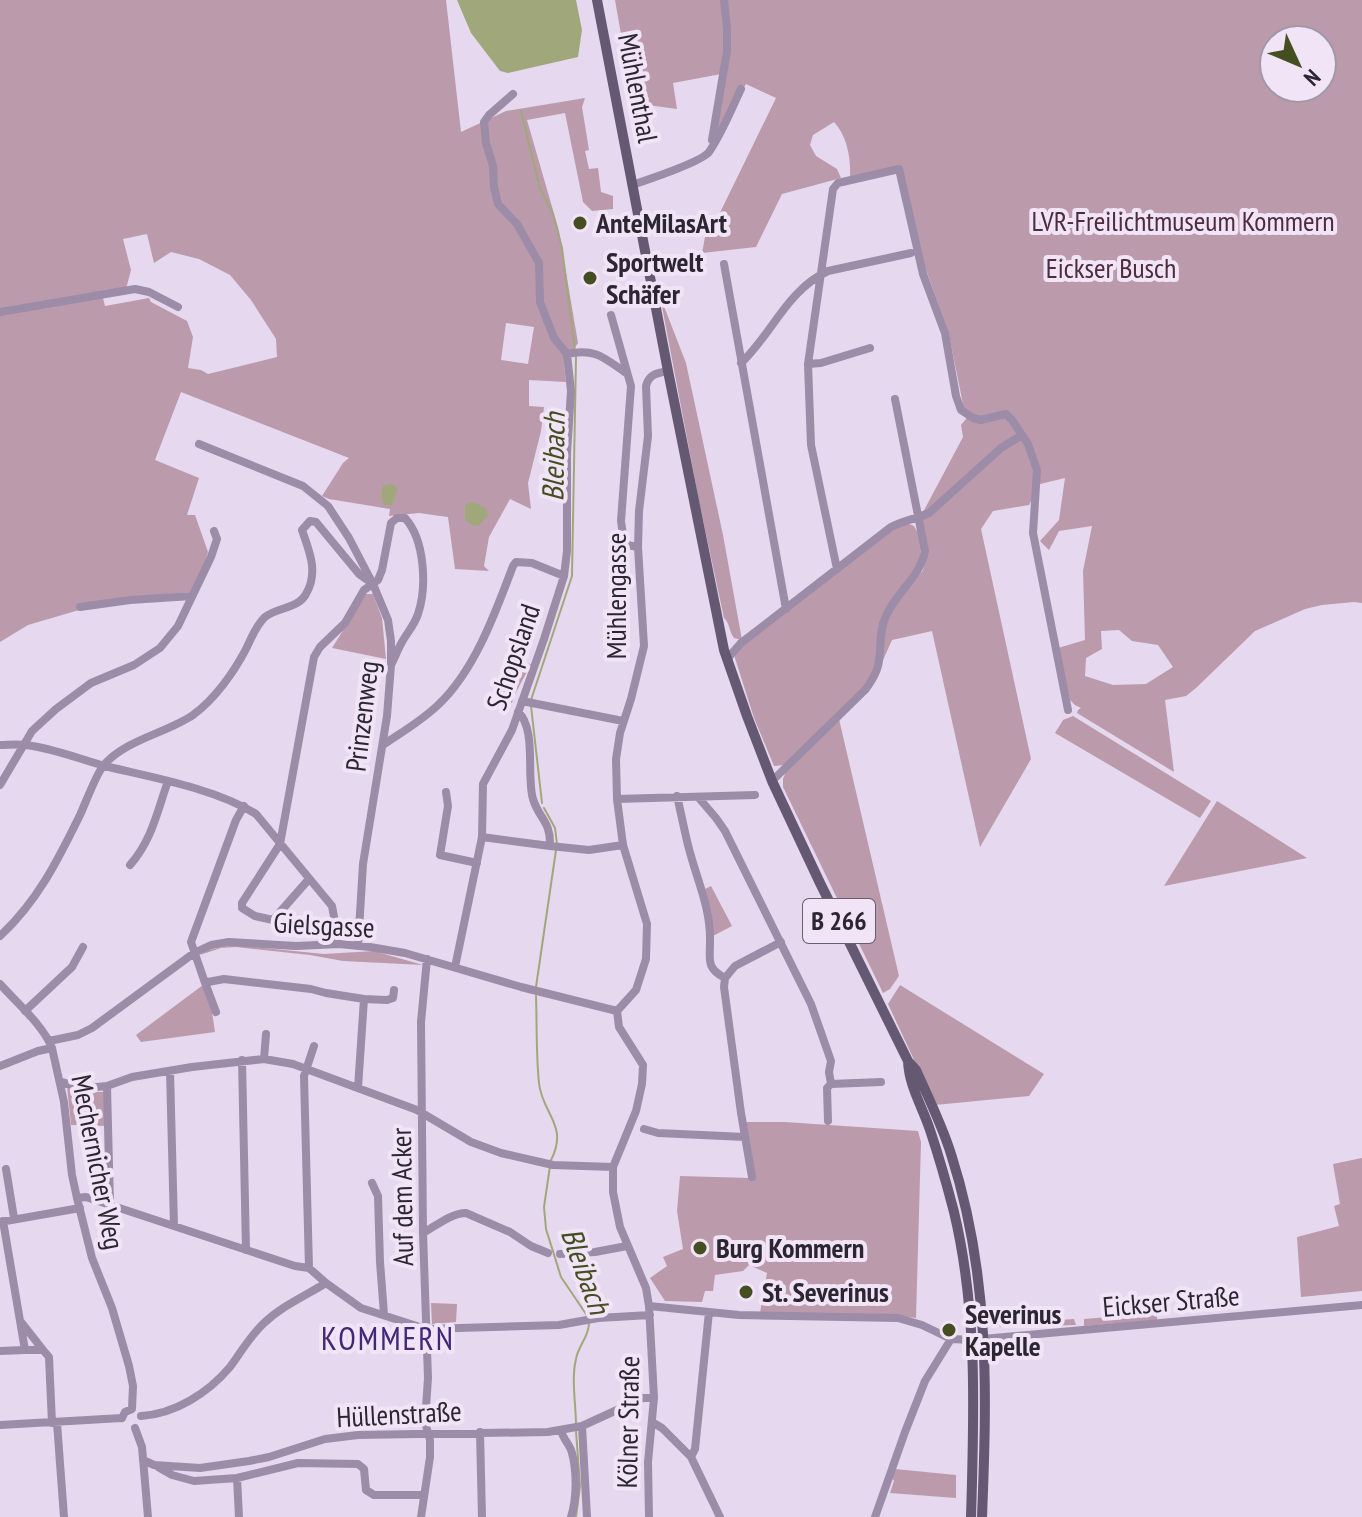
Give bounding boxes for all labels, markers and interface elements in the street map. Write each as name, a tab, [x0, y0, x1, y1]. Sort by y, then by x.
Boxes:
north arrow	[1258, 24, 1338, 104]
street label: Mühlenthal	[610, 30, 667, 146]
text: N	[1298, 64, 1327, 92]
park label: LVR-Freilichtmuseum Kommern	[1032, 202, 1334, 239]
place label: AnteMilasArt	[595, 204, 727, 241]
marker: AnteMilasArt	[571, 214, 589, 232]
place label: Sportwelt Schäfer	[606, 243, 703, 312]
park label: Eickser Busch	[1046, 249, 1176, 286]
marker: Sportwelt Schäfer	[581, 269, 599, 287]
water label: Bleibach	[532, 410, 573, 502]
street label: Mühlengasse	[597, 533, 634, 659]
street label: Schopsland	[477, 599, 548, 715]
street label: Prinzenweg	[336, 658, 387, 773]
road number: B 266	[803, 899, 875, 943]
street label: Gielsgasse	[273, 903, 376, 946]
street label: Mechernicher Weg	[63, 1071, 134, 1252]
street label: Auf dem Acker	[382, 1127, 421, 1267]
water label: Bleibach	[553, 1222, 621, 1321]
place label: Burg Kommern	[716, 1229, 864, 1266]
marker: Burg Kommern	[691, 1239, 709, 1257]
place label: St. Severinus	[762, 1273, 889, 1310]
street label: Eickser Straße	[1101, 1276, 1241, 1325]
marker: St. Severinus	[737, 1283, 755, 1301]
place label: Severinus Kapelle	[965, 1295, 1062, 1364]
district label: KOMMERN	[321, 1317, 455, 1359]
marker: Severinus Kapelle	[940, 1321, 958, 1339]
street label: Kölner Straße	[608, 1355, 647, 1489]
street label: Hüllenstraße	[335, 1392, 463, 1435]

